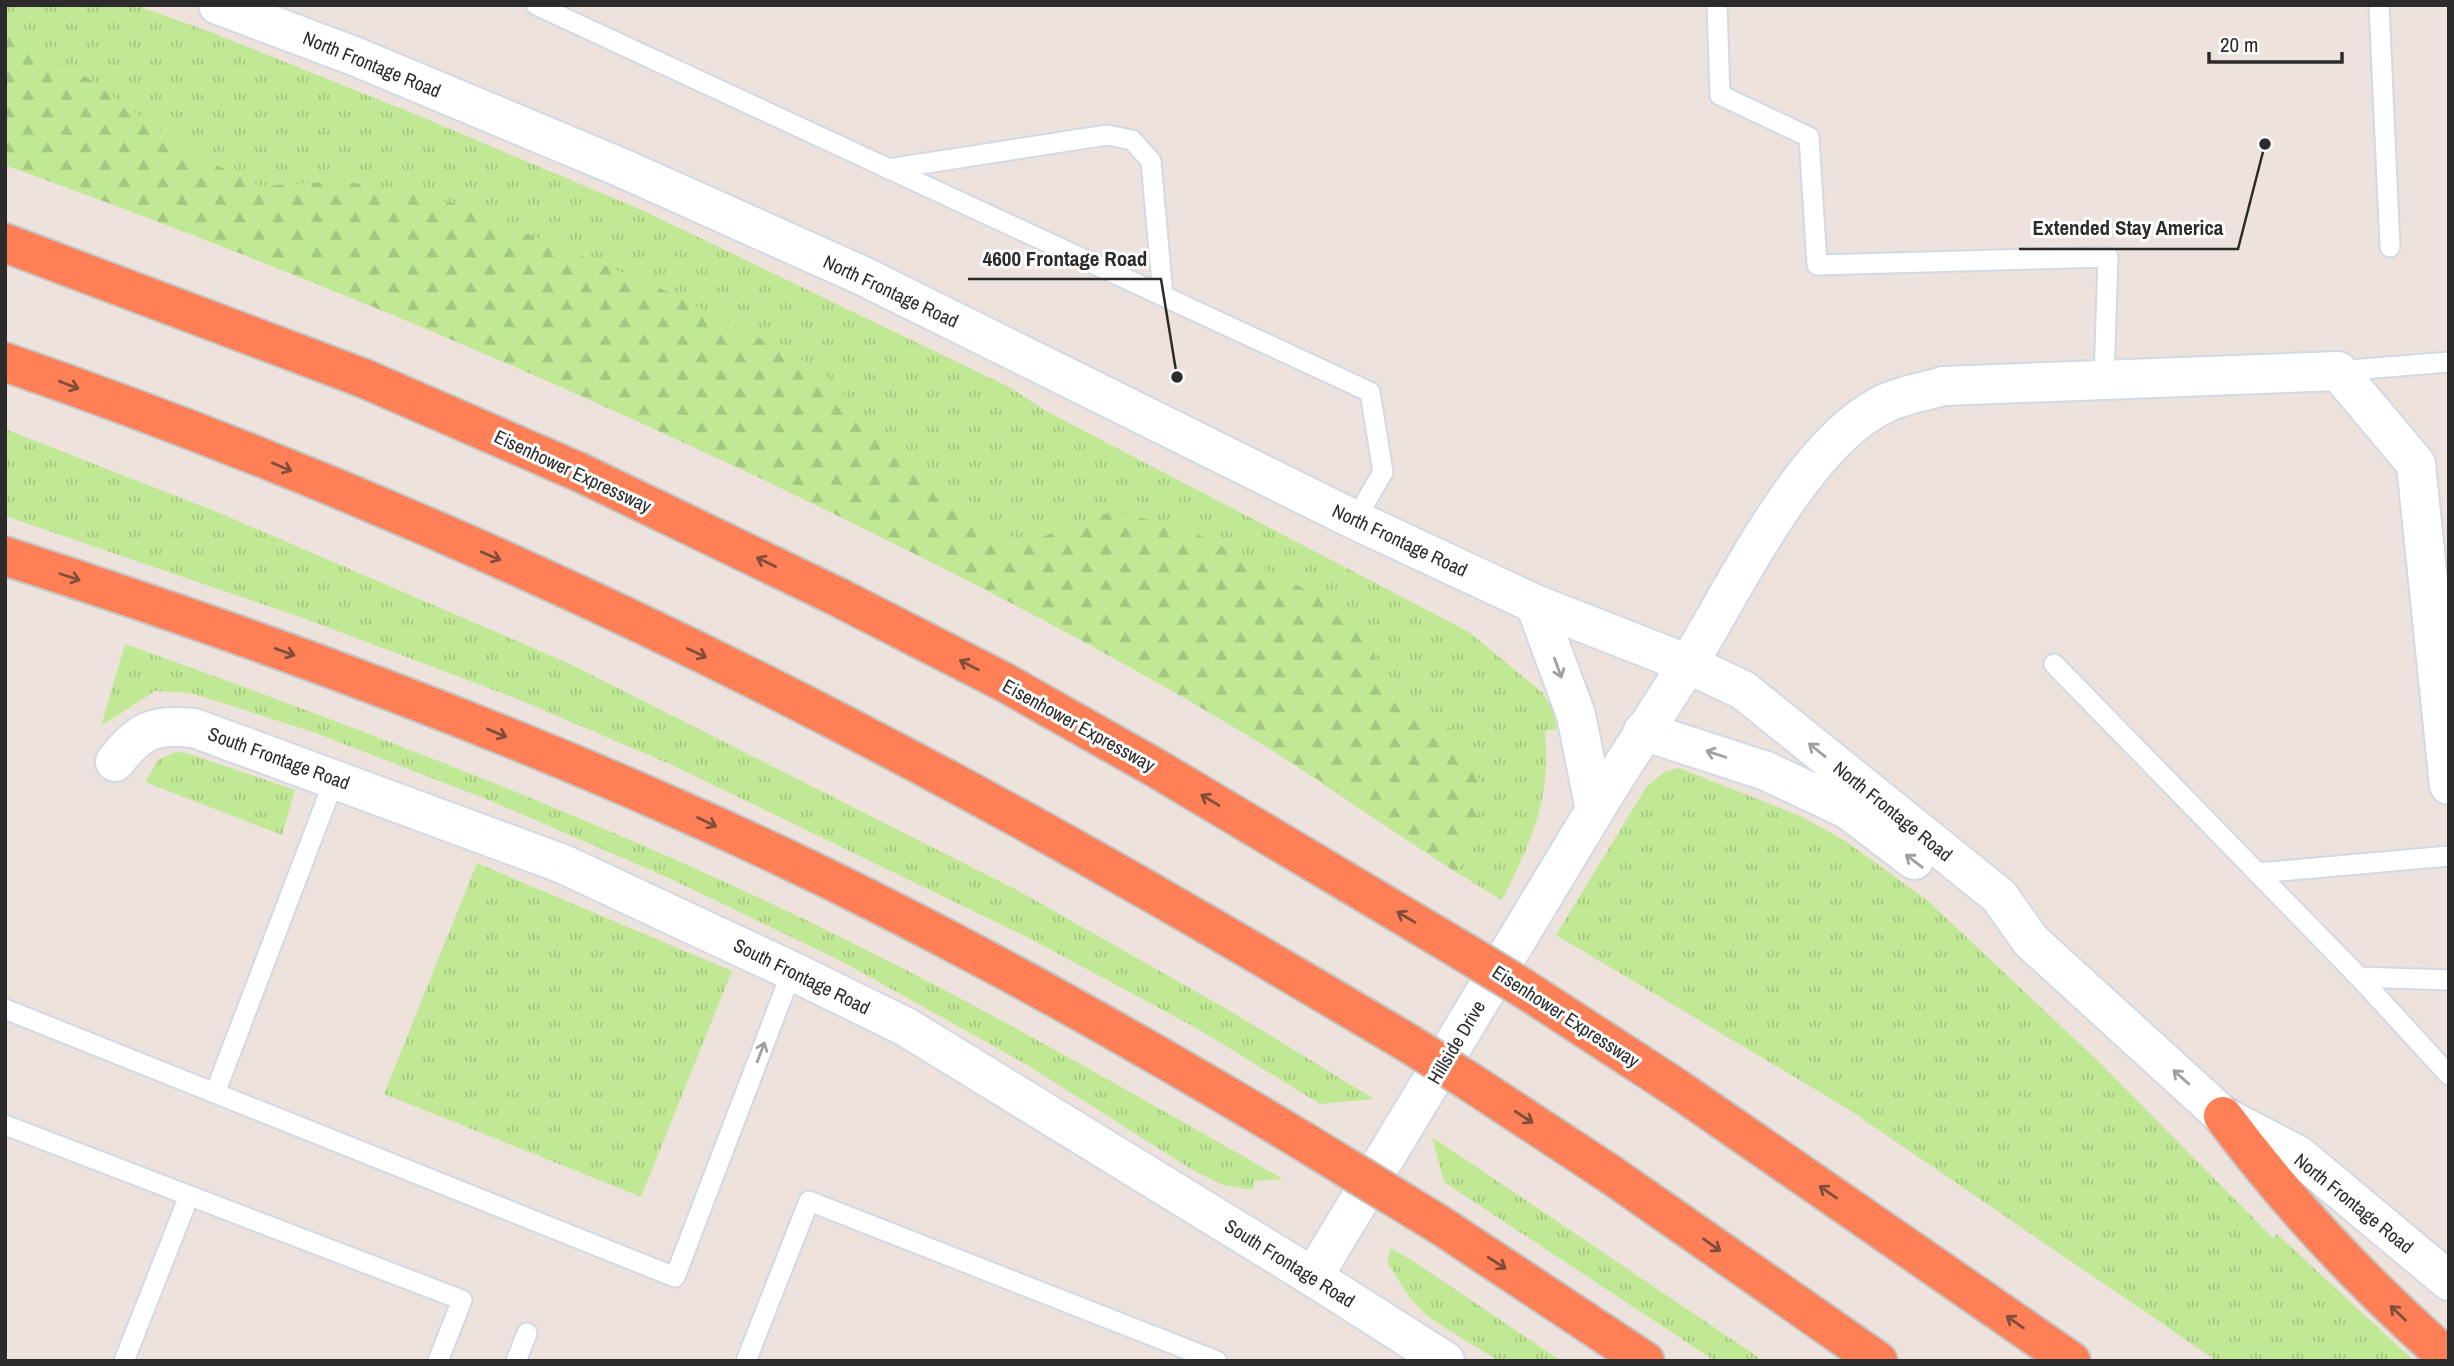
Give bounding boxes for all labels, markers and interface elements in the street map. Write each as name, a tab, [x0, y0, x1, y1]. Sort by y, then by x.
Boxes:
scale bar	[2209, 21, 2342, 65]
street label: North Frontage Road	[299, 25, 445, 103]
text: 20 m	[2220, 30, 2258, 59]
callout: Extended Stay America	[2019, 207, 2238, 249]
text: Extended Stay America	[2033, 213, 2224, 242]
callout: 4600 Frontage Road	[968, 237, 1161, 279]
text: 4600 Frontage Road	[983, 244, 1147, 273]
street label: North Frontage Road	[819, 248, 963, 334]
one-way arrow	[58, 380, 80, 393]
street label: Eisenhower Expressway	[490, 423, 656, 519]
one-way arrow	[270, 462, 292, 475]
street label: North Frontage Road	[1328, 497, 1472, 583]
one-way arrow	[480, 550, 501, 563]
one-way arrow	[756, 555, 777, 569]
one-way arrow	[59, 571, 81, 584]
one-way arrow	[273, 646, 295, 659]
one-way arrow	[686, 646, 707, 660]
one-way arrow	[1553, 656, 1565, 678]
one-way arrow	[960, 657, 980, 671]
street label: Eisenhower Expressway	[998, 672, 1160, 778]
street label: South Frontage Road	[205, 720, 353, 796]
one-way arrow	[486, 727, 508, 740]
one-way arrow	[1809, 742, 1827, 757]
one-way arrow	[1705, 747, 1727, 759]
street label: North Frontage Road	[1828, 755, 1958, 867]
one-way arrow	[1201, 793, 1221, 807]
one-way arrow	[696, 816, 717, 829]
one-way arrow	[1906, 853, 1924, 868]
one-way arrow	[1396, 909, 1416, 923]
street label: South Frontage Road	[729, 932, 875, 1020]
street label: Eisenhower Expressway	[1487, 959, 1645, 1073]
street label: Hillside Drive	[1421, 995, 1491, 1089]
one-way arrow	[756, 1041, 769, 1063]
one-way arrow	[2173, 1069, 2190, 1086]
one-way arrow	[1514, 1110, 1533, 1125]
street label: North Frontage Road	[2289, 1147, 2419, 1259]
one-way arrow	[1819, 1185, 1838, 1200]
street label: South Frontage Road	[1220, 1213, 1360, 1313]
one-way arrow	[1702, 1238, 1721, 1252]
one-way arrow	[1486, 1256, 1506, 1270]
one-way arrow	[2390, 1305, 2407, 1322]
one-way arrow	[2006, 1315, 2025, 1329]

